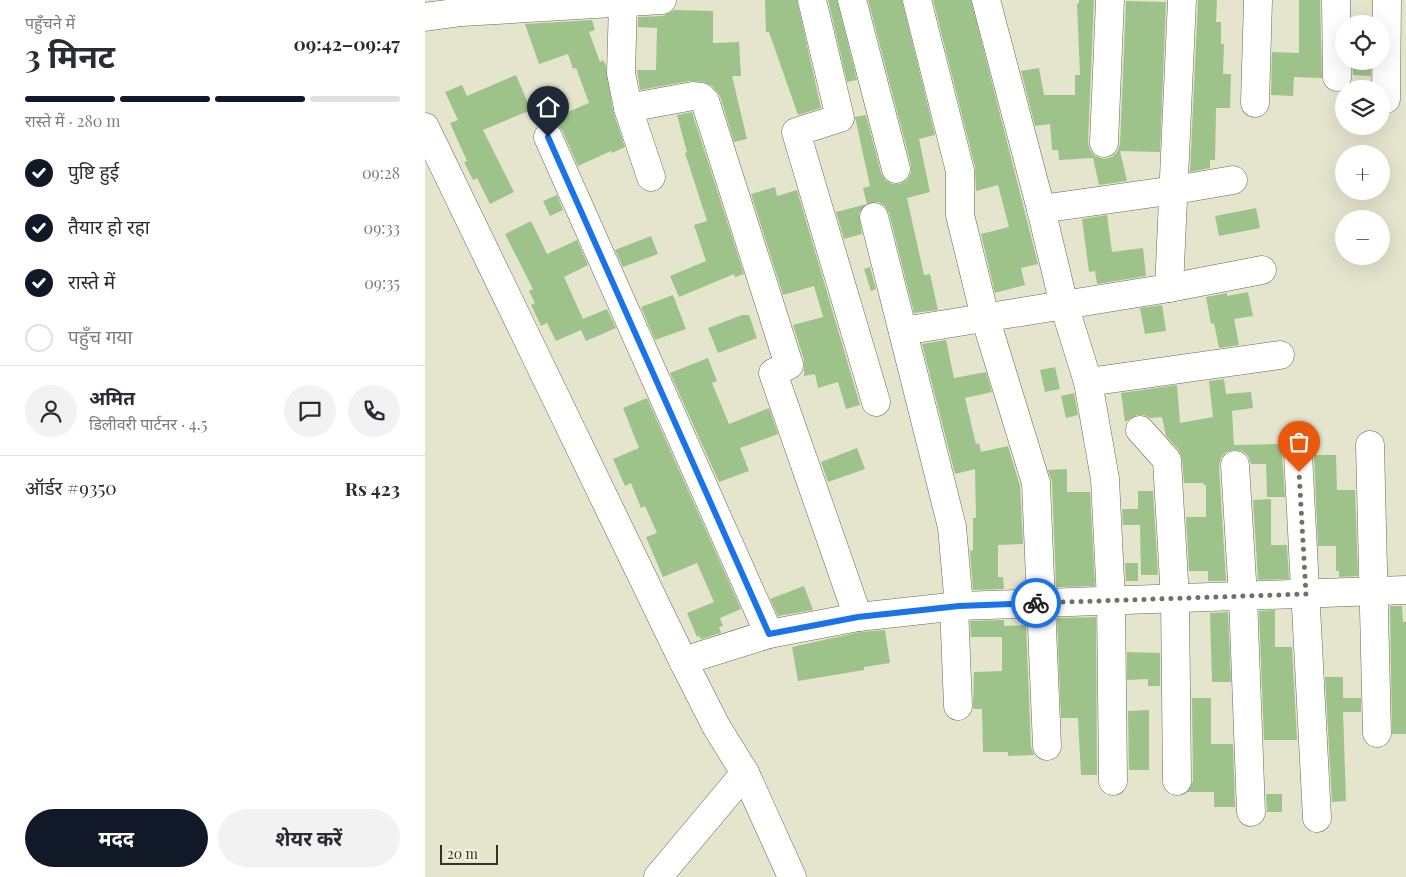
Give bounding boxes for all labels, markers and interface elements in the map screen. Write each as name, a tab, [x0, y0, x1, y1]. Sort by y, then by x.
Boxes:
text: पहुँचने में	[25, 12, 75, 33]
map controls	[1335, 15, 1390, 265]
button: locate	[1335, 15, 1390, 70]
text: 09:42–09:47	[294, 30, 400, 56]
text: 3 मिनट	[25, 33, 115, 76]
button: layers	[1335, 80, 1390, 135]
pin	[527, 86, 569, 137]
icon: home	[534, 93, 562, 121]
text: रास्ते में · 280 m	[25, 110, 121, 131]
button: +	[1335, 145, 1390, 200]
text: पुष्टि हुई	[68, 158, 119, 184]
icon: check	[25, 159, 53, 187]
text: 09:28	[362, 162, 400, 183]
button: −	[1335, 210, 1390, 265]
text: तैयार हो रहा	[68, 213, 150, 239]
icon: check	[25, 214, 53, 242]
text: 09:33	[364, 217, 400, 238]
text: रास्ते में	[68, 268, 115, 294]
icon: check	[25, 269, 53, 297]
text: 09:35	[364, 272, 400, 293]
text: पहुँच गया	[68, 323, 132, 349]
text: अमित	[89, 384, 135, 410]
button: person	[25, 385, 77, 437]
button: chat	[284, 385, 336, 437]
button: phone	[348, 385, 400, 437]
text: डिलीवरी पार्टनर · 4.5	[89, 413, 207, 434]
pin	[1278, 421, 1320, 472]
icon: bag	[1285, 428, 1313, 456]
text: ऑर्डर #9350	[25, 474, 117, 500]
text: Rs 423	[345, 475, 400, 501]
courier	[1011, 578, 1061, 628]
icon: bike	[1022, 589, 1050, 617]
button: मदद	[25, 809, 208, 867]
button: शेयर करें	[218, 809, 400, 867]
scale bar	[440, 842, 497, 865]
text: 20 m	[447, 844, 478, 863]

